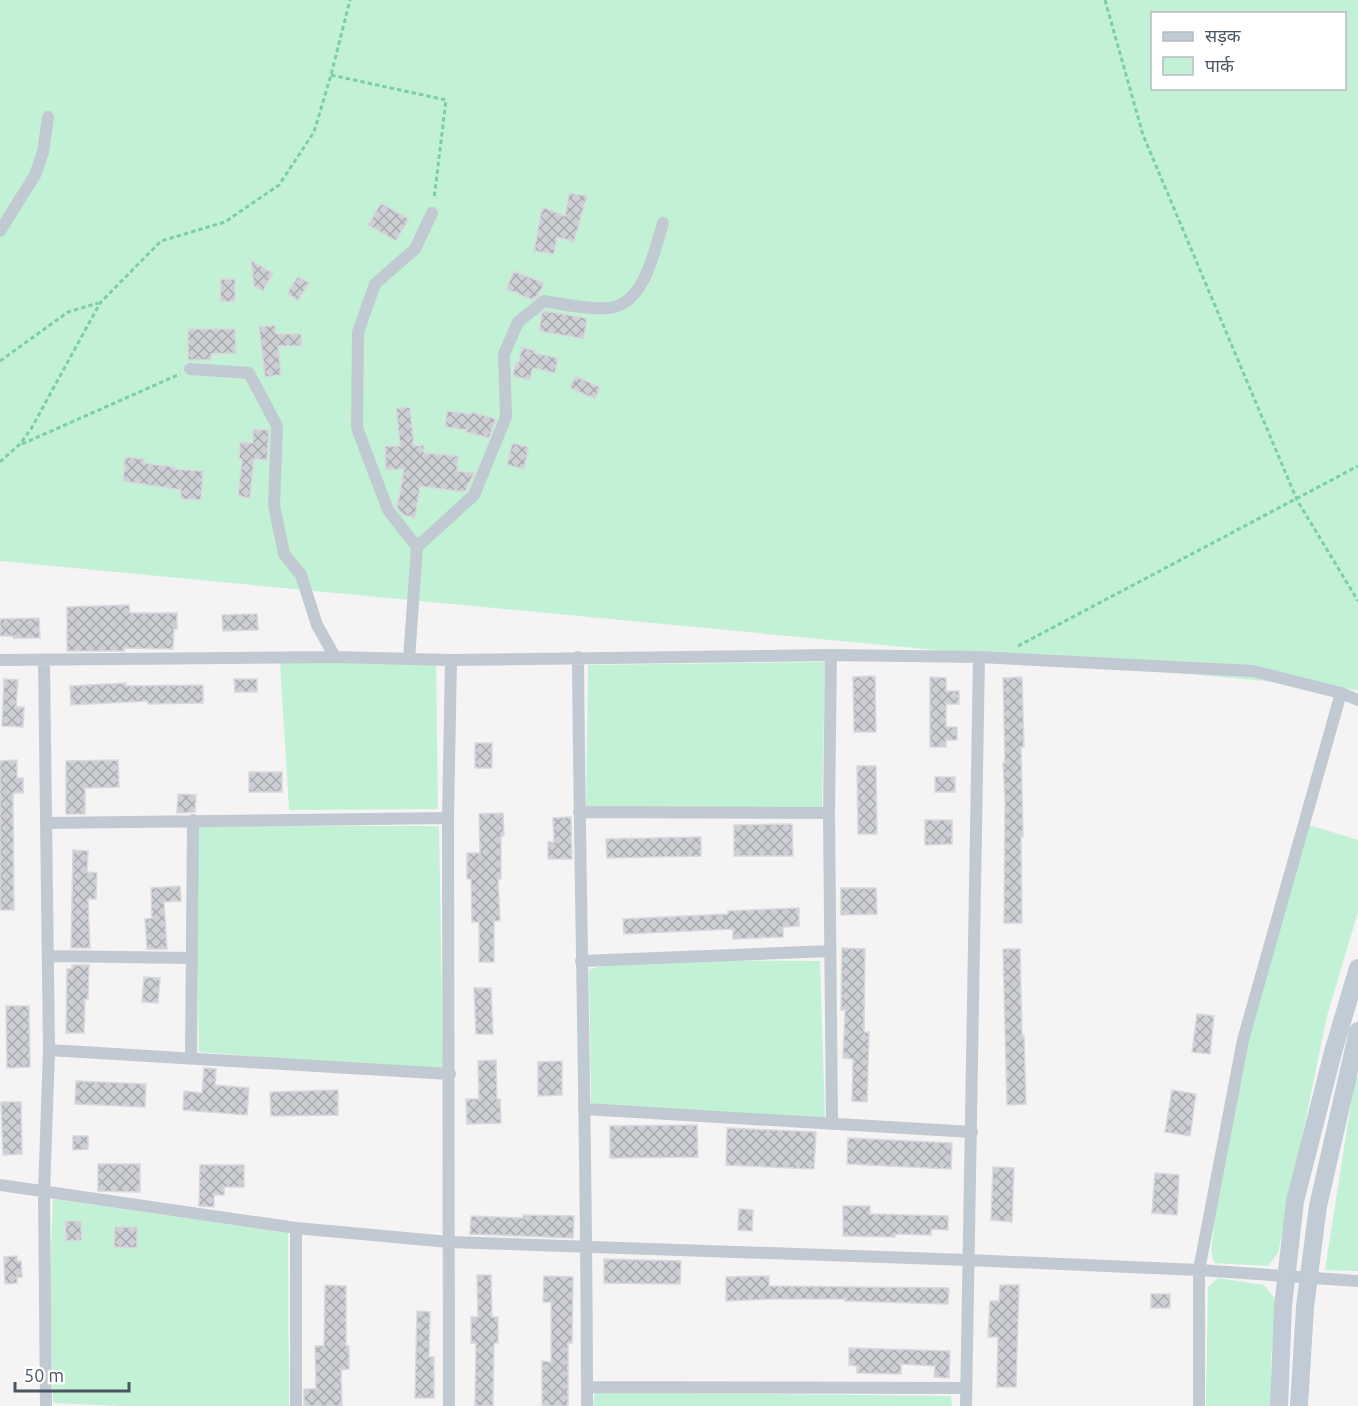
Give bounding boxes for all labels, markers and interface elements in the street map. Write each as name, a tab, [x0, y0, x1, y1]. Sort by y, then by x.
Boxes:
legend	[1151, 12, 1346, 90]
text: सड़क	[1205, 25, 1242, 46]
text: पार्क	[1205, 55, 1235, 75]
scale bar	[15, 1355, 129, 1393]
text: 50 m	[24, 1365, 64, 1385]

